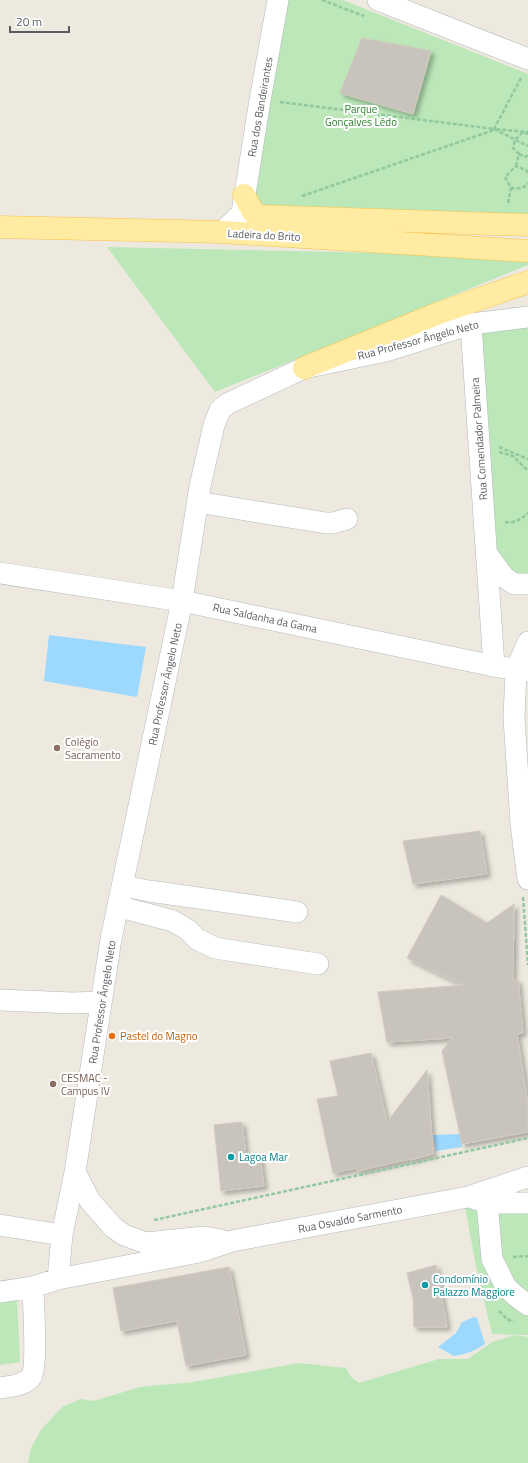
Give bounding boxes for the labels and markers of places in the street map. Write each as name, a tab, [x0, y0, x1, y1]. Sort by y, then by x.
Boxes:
place label: Colégio Sacramento	[65, 734, 121, 763]
marker: Colégio Sacramento	[52, 743, 62, 753]
place label: Pastel do Magno	[120, 1028, 198, 1044]
marker: Pastel do Magno	[107, 1031, 117, 1041]
place label: CESMAC - Campus IV	[61, 1070, 111, 1099]
marker: CESMAC - Campus IV	[48, 1079, 58, 1089]
place label: Lagoa Mar	[239, 1149, 288, 1165]
marker: Lagoa Mar	[226, 1152, 236, 1162]
place label: Condomínio Palazzo Maggiore	[433, 1271, 515, 1300]
marker: Condomínio Palazzo Maggiore	[420, 1280, 430, 1290]

